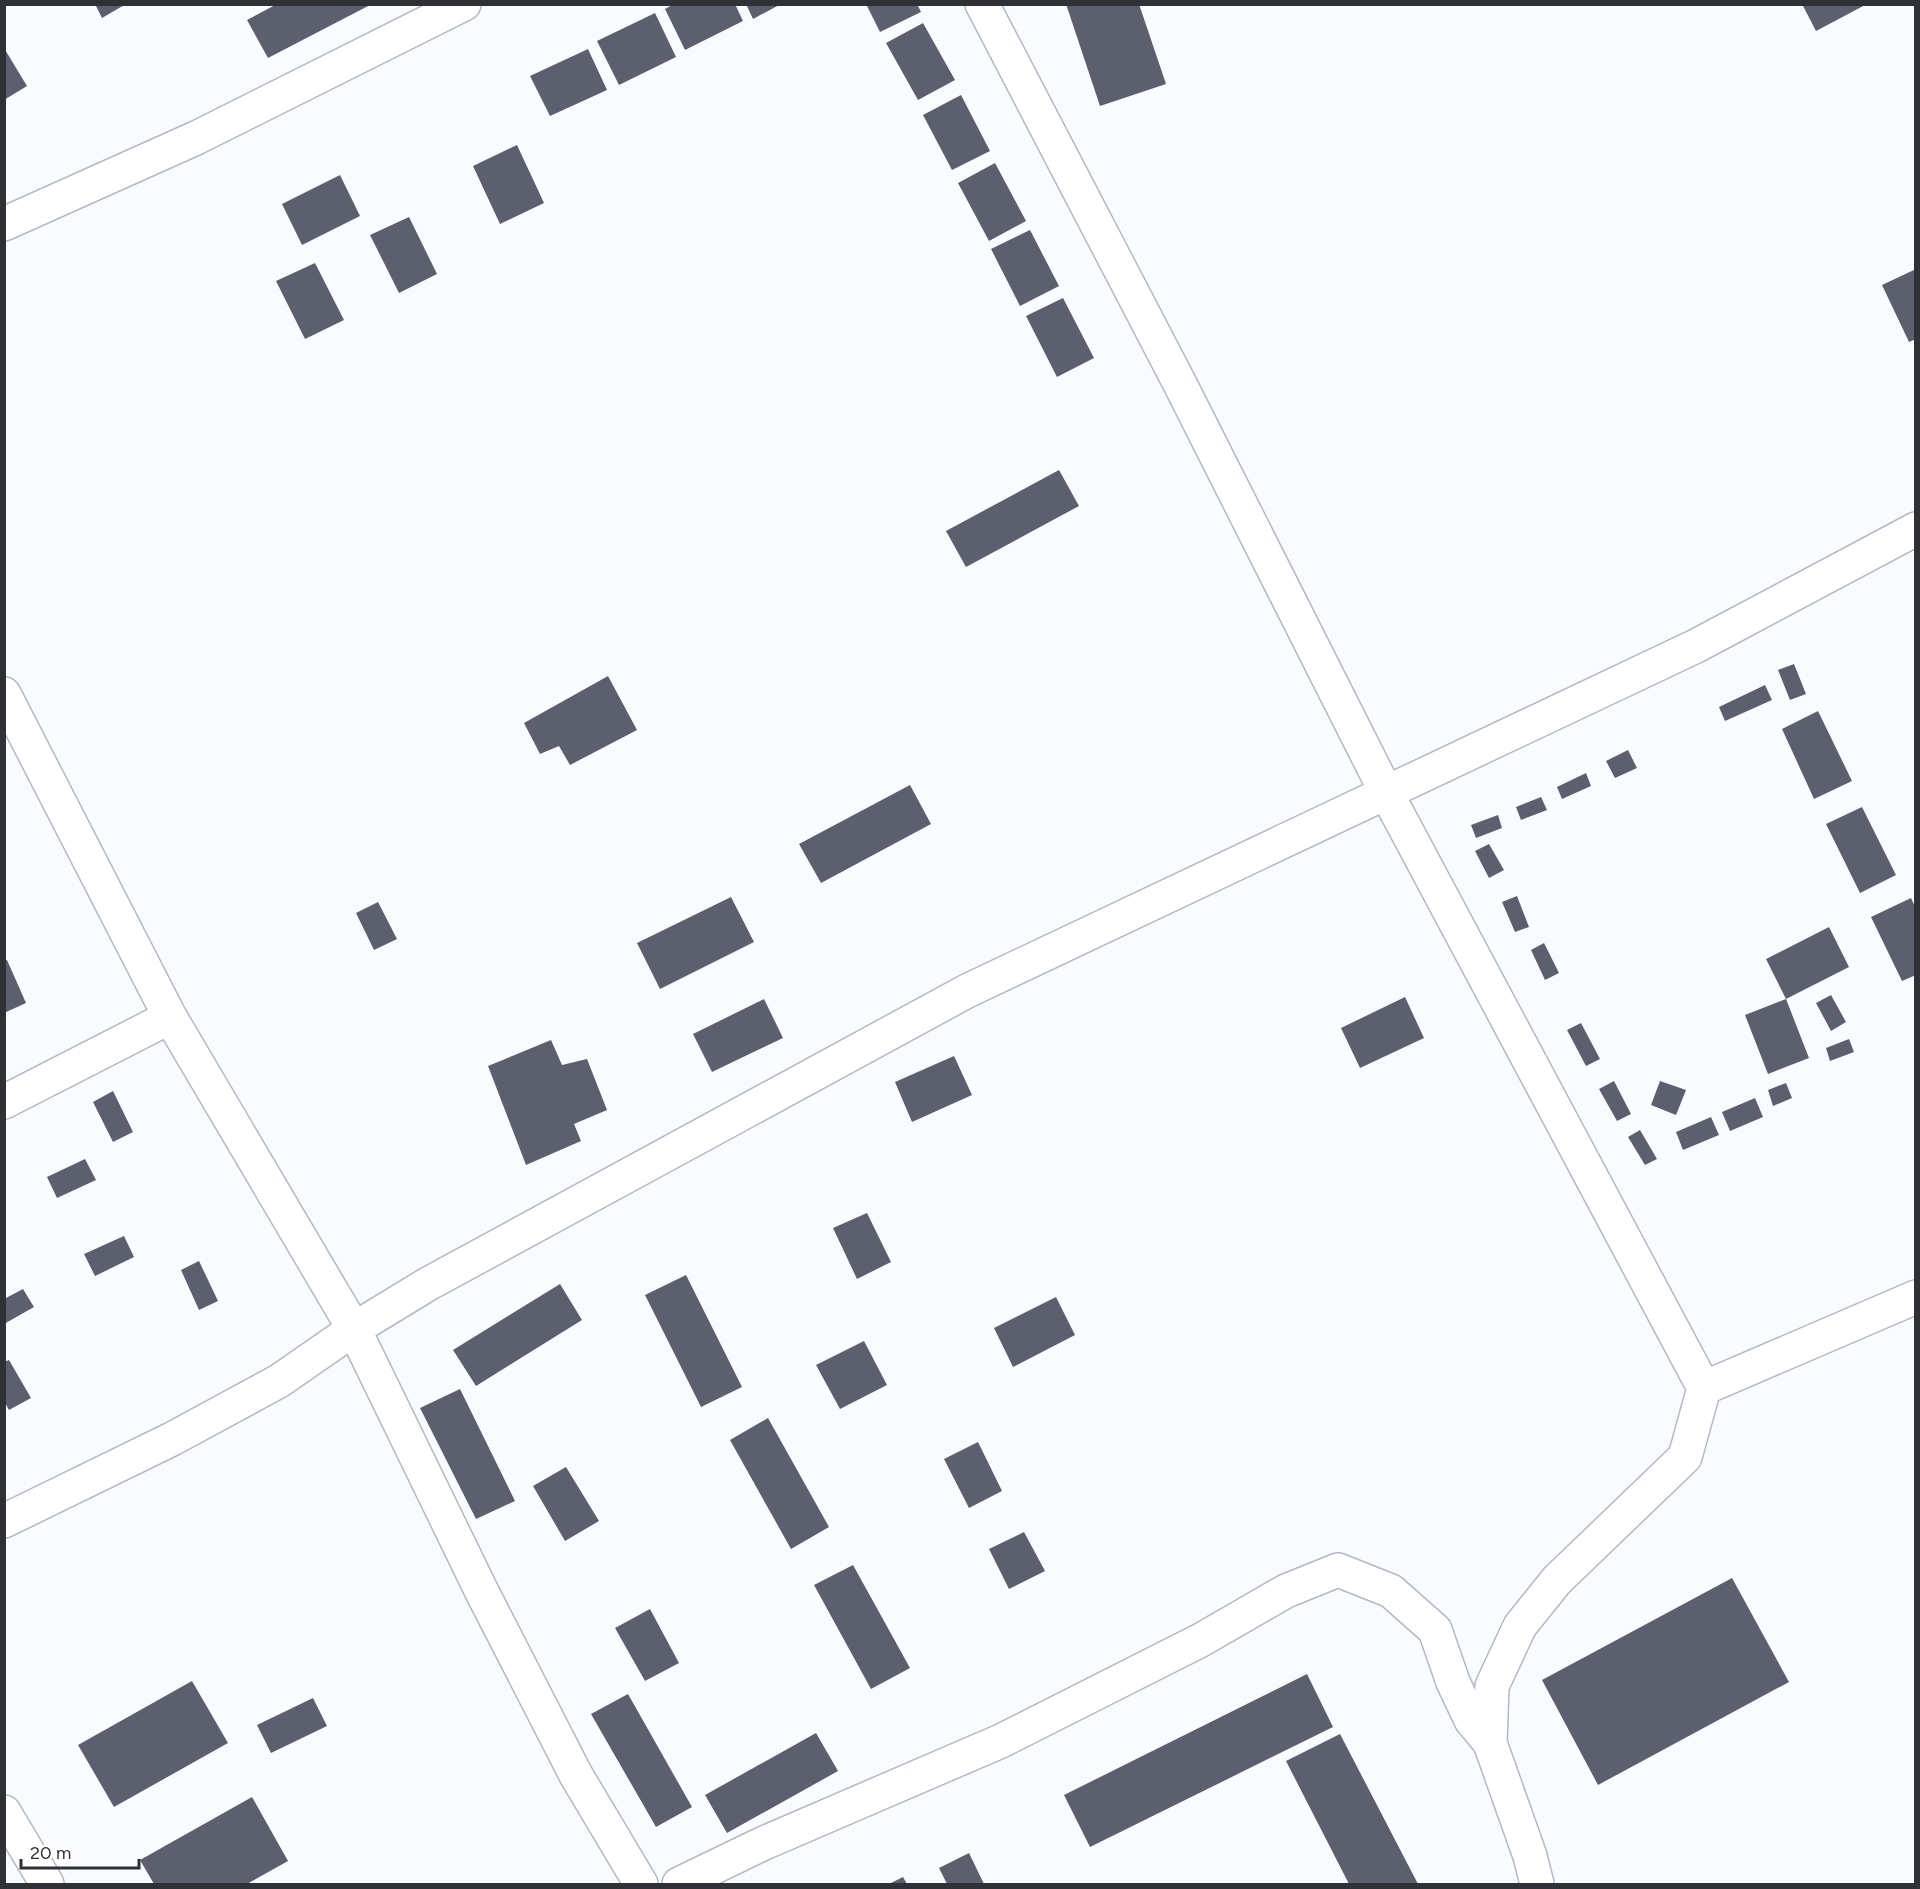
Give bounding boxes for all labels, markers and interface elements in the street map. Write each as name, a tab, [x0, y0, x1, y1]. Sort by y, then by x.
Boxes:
scale bar	[21, 1832, 140, 1870]
text: 20 m	[30, 1842, 71, 1864]

